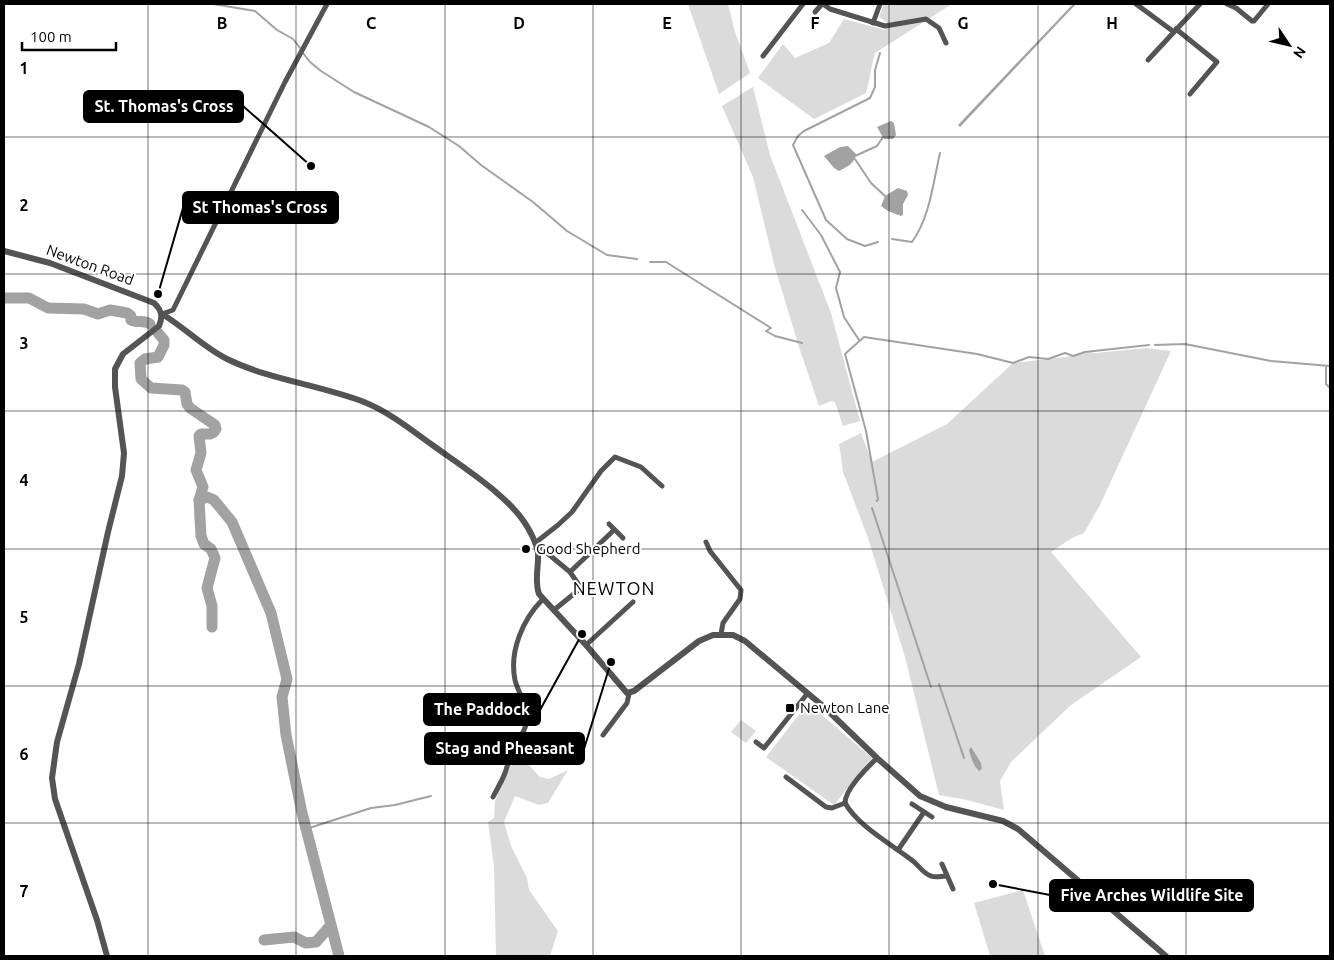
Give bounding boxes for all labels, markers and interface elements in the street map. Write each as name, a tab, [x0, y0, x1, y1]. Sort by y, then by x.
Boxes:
text: B	[217, 14, 227, 32]
text: C	[366, 14, 376, 32]
text: D	[513, 14, 525, 32]
text: E	[662, 14, 672, 32]
text: F	[811, 14, 820, 32]
text: G	[957, 14, 969, 32]
text: H	[1106, 14, 1118, 32]
scale bar	[22, 20, 116, 52]
north arrow	[1264, 20, 1314, 70]
text: 100 m	[30, 28, 72, 45]
text: N	[1290, 44, 1309, 61]
text: 1	[19, 59, 29, 77]
callout: St. Thomas's Cross	[84, 91, 243, 122]
text: St. Thomas's Cross	[94, 97, 234, 115]
callout: St Thomas's Cross	[183, 192, 338, 223]
text: 2	[19, 196, 29, 214]
text: St Thomas's Cross	[192, 198, 328, 216]
street label: Newton Road	[44, 241, 136, 288]
text: 3	[19, 334, 29, 352]
text: 4	[19, 471, 29, 489]
place label: Good Shepherd	[536, 540, 640, 557]
marker: Good Shepherd	[520, 543, 532, 555]
district label: NEWTON	[573, 578, 655, 598]
text: 5	[19, 608, 29, 626]
callout: The Paddock	[424, 694, 540, 725]
place label: Newton Lane	[800, 699, 889, 716]
text: The Paddock	[434, 700, 530, 718]
marker: Newton Lane	[784, 702, 796, 714]
callout: Stag and Pheasant	[425, 733, 584, 764]
text: Stag and Pheasant	[436, 739, 575, 757]
text: 6	[19, 745, 29, 763]
callout: Five Arches Wildlife Site	[1050, 880, 1253, 911]
text: 7	[19, 882, 29, 900]
text: Five Arches Wildlife Site	[1061, 886, 1243, 904]

